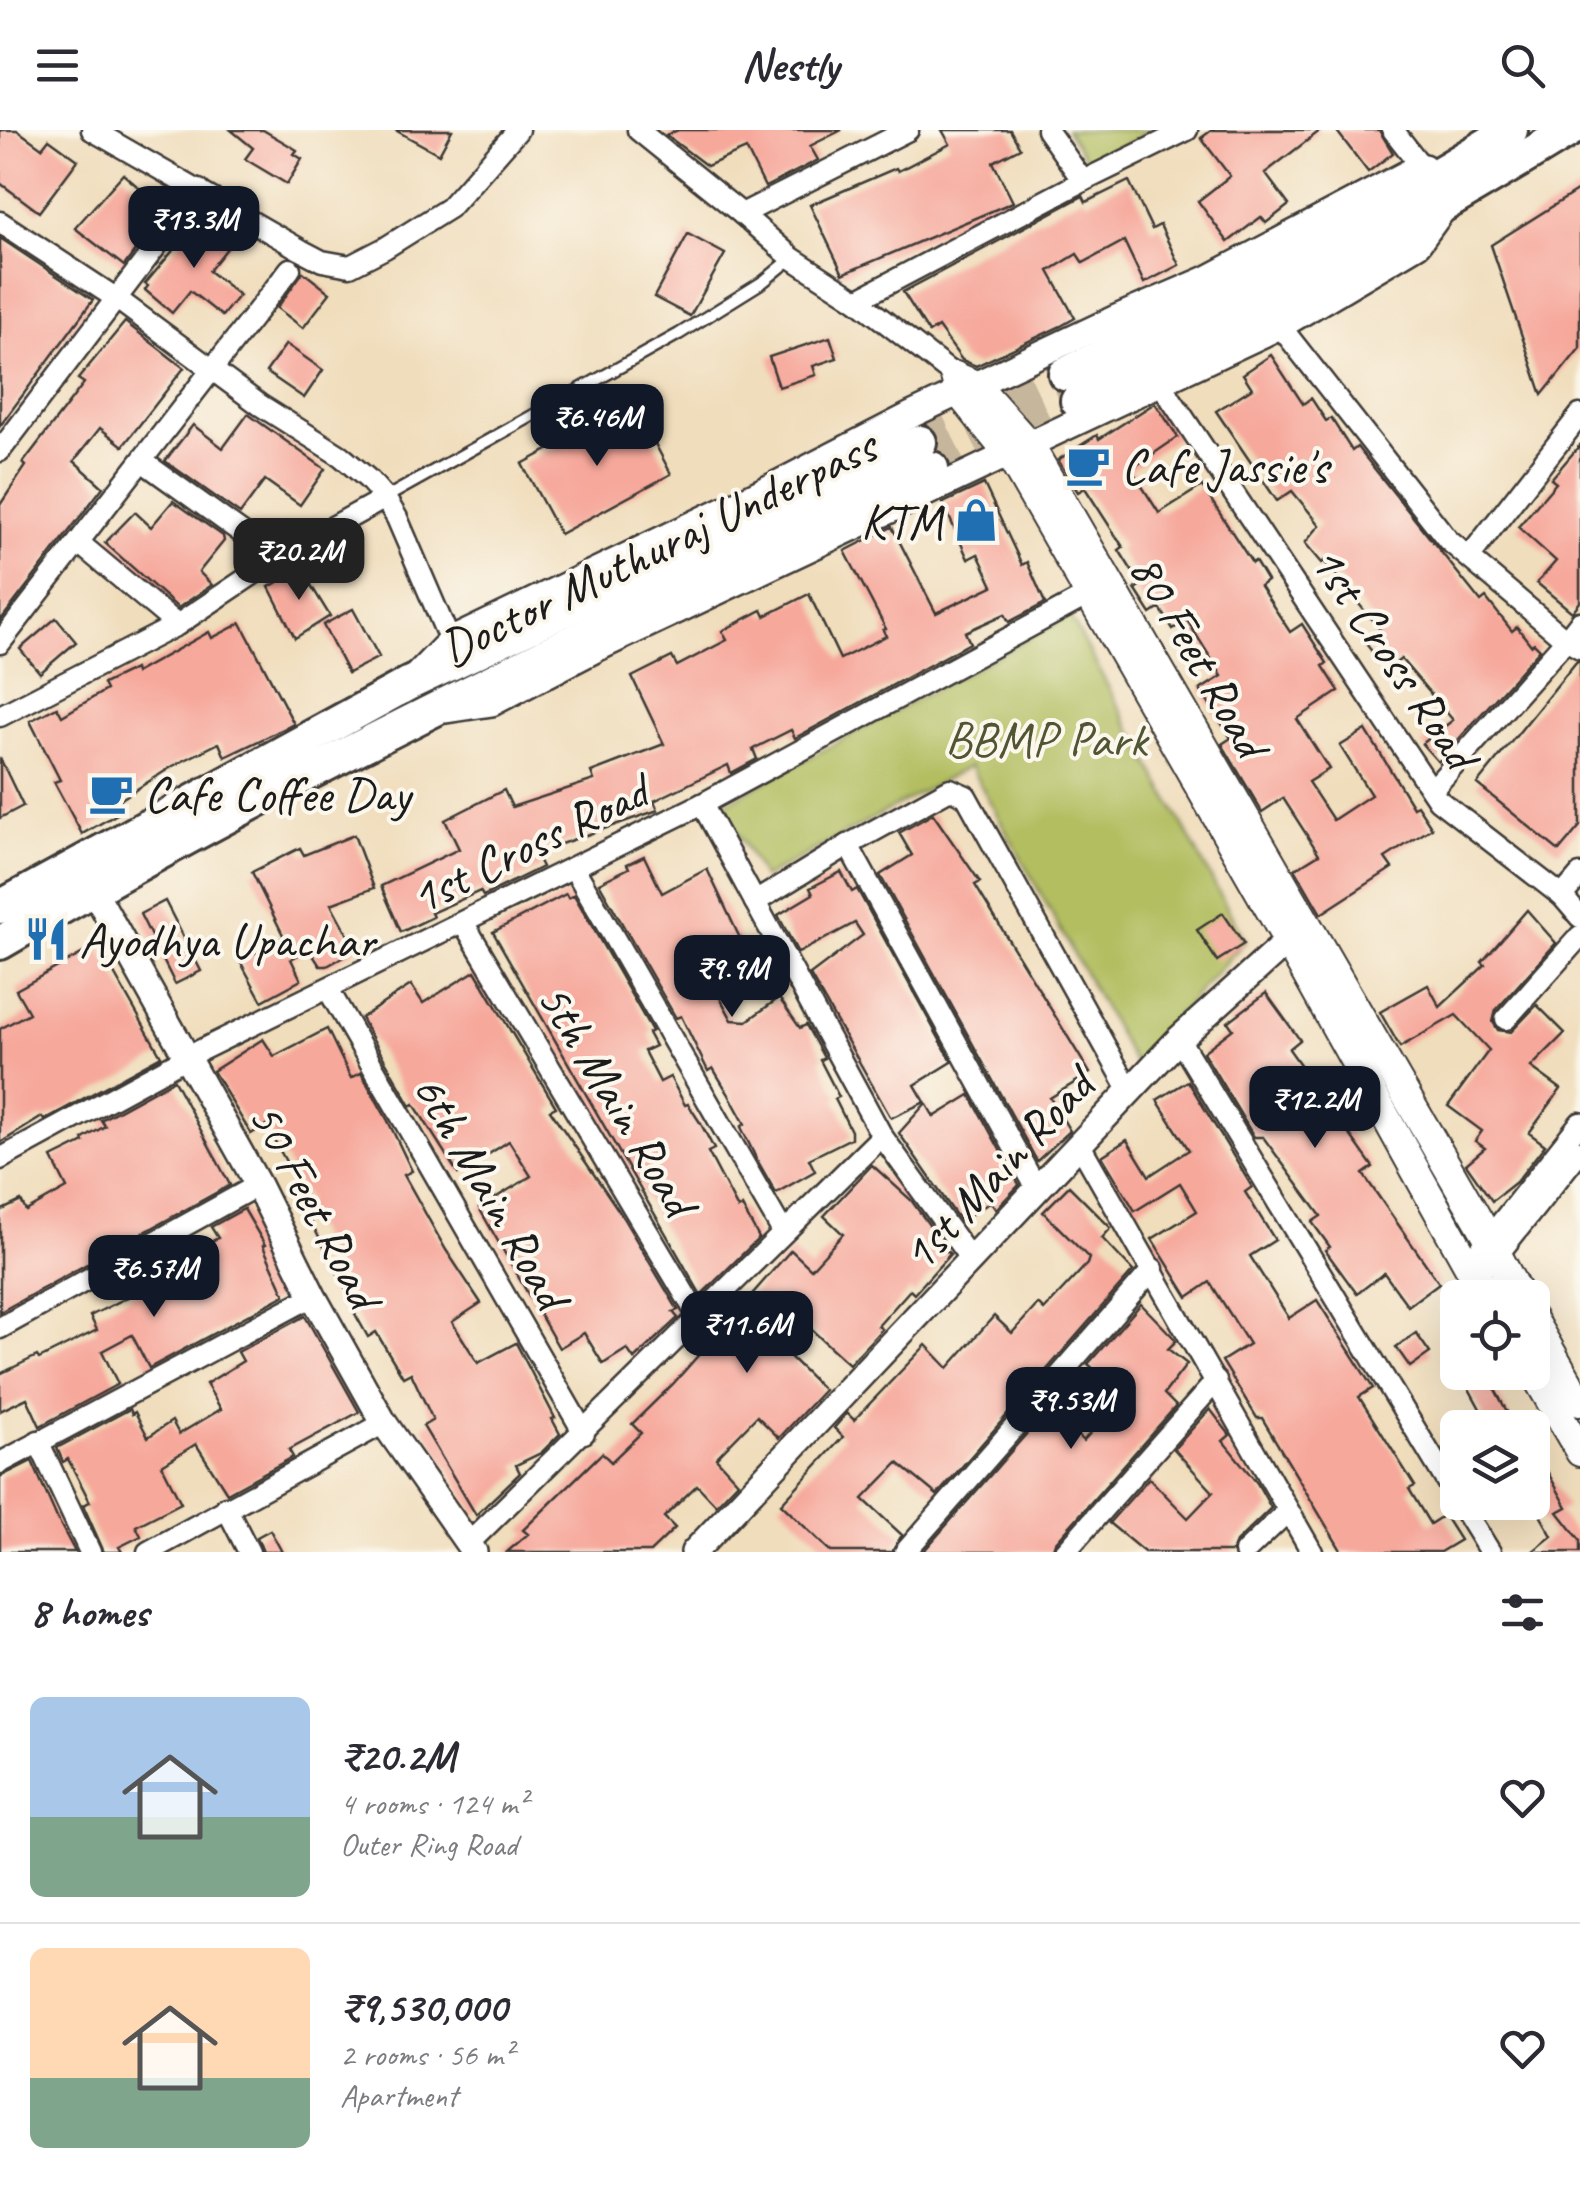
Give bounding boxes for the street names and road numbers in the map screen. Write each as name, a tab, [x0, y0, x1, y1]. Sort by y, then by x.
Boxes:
street label: Doctor Muthuraj Underpass	[429, 412, 890, 680]
street label: 1st Cross Road	[1296, 533, 1495, 786]
street label: 80 Feet Road	[1115, 542, 1286, 774]
street label: 1st Cross Road	[400, 757, 663, 929]
street label: 5th Main Road	[523, 971, 714, 1233]
street label: 1st Main Road	[887, 1050, 1112, 1284]
street label: 6th Main Road	[398, 1063, 587, 1325]
street label: 50 Feet Road	[234, 1091, 399, 1325]

